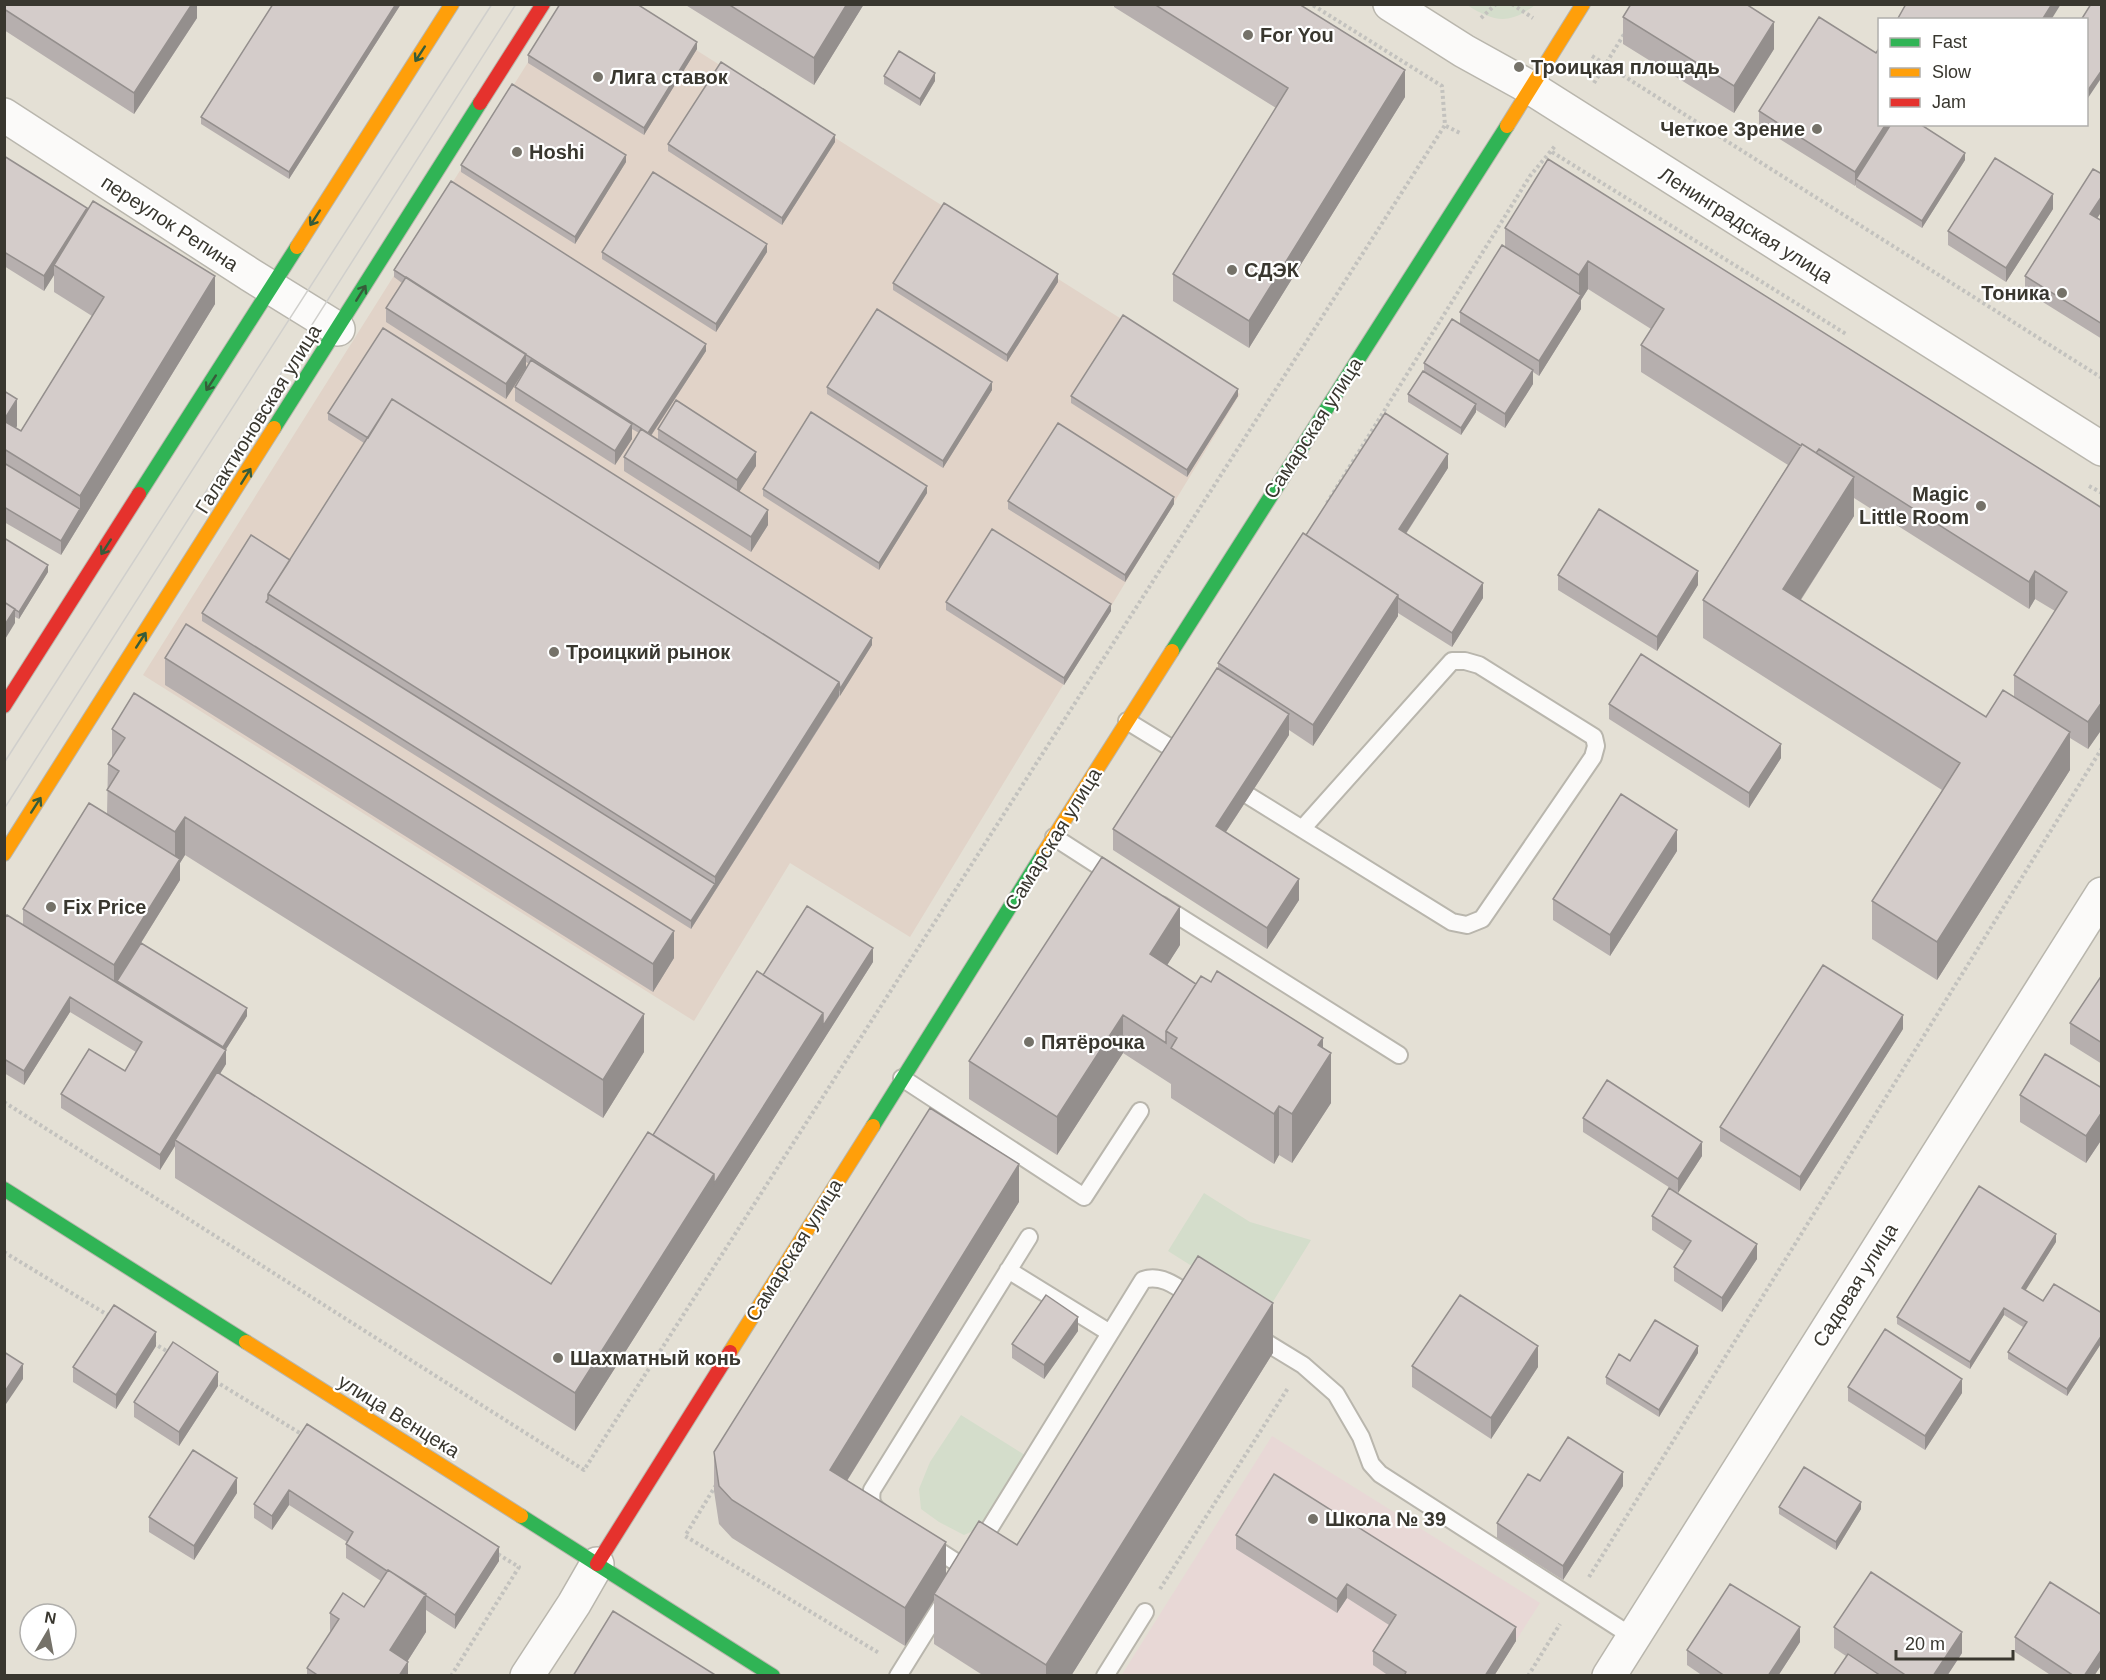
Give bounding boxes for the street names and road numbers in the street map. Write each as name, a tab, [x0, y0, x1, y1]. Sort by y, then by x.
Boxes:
street label: Ленинградская улица	[1655, 163, 1838, 288]
street label: переулок Репина	[97, 171, 243, 276]
street label: Галактионовская улица	[191, 320, 326, 517]
street label: Самарская улица	[1259, 353, 1367, 503]
street label: Самарская улица	[1000, 763, 1106, 914]
street label: Самарская улица	[741, 1174, 847, 1325]
street label: Садовая улица	[1808, 1218, 1902, 1351]
street label: улица Венцека	[334, 1370, 464, 1463]

